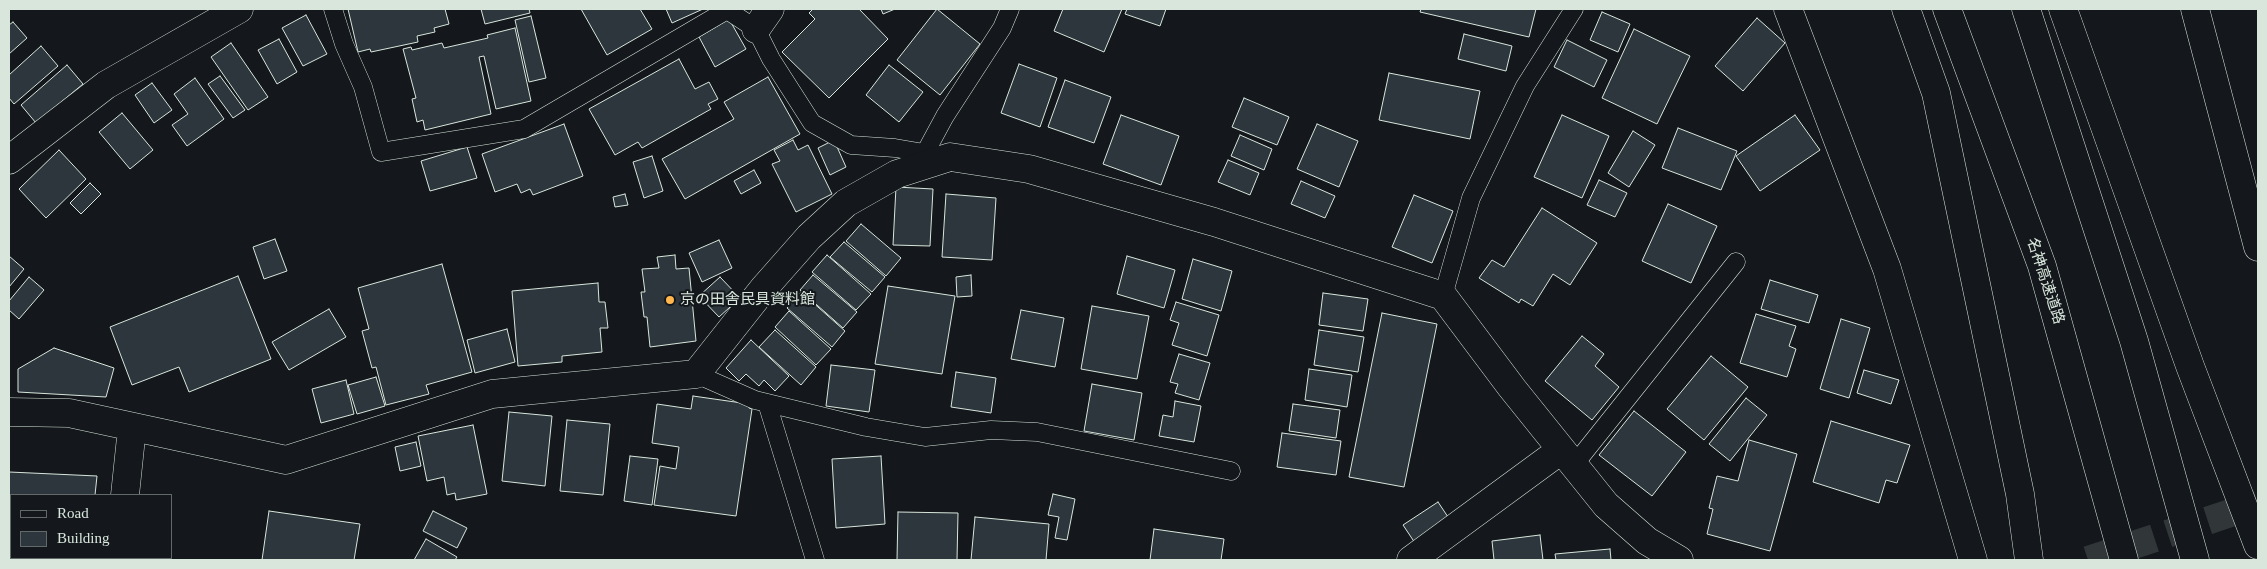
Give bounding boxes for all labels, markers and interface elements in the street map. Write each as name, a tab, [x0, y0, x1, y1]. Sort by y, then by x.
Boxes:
street label: 名神高速道路	[2023, 235, 2067, 327]
place label: 京の田舎民具資料館	[680, 291, 815, 309]
marker: 京の田舎民具資料館	[664, 294, 676, 306]
legend	[10, 494, 172, 559]
text: Road	[57, 505, 89, 521]
text: Building	[57, 530, 110, 546]

